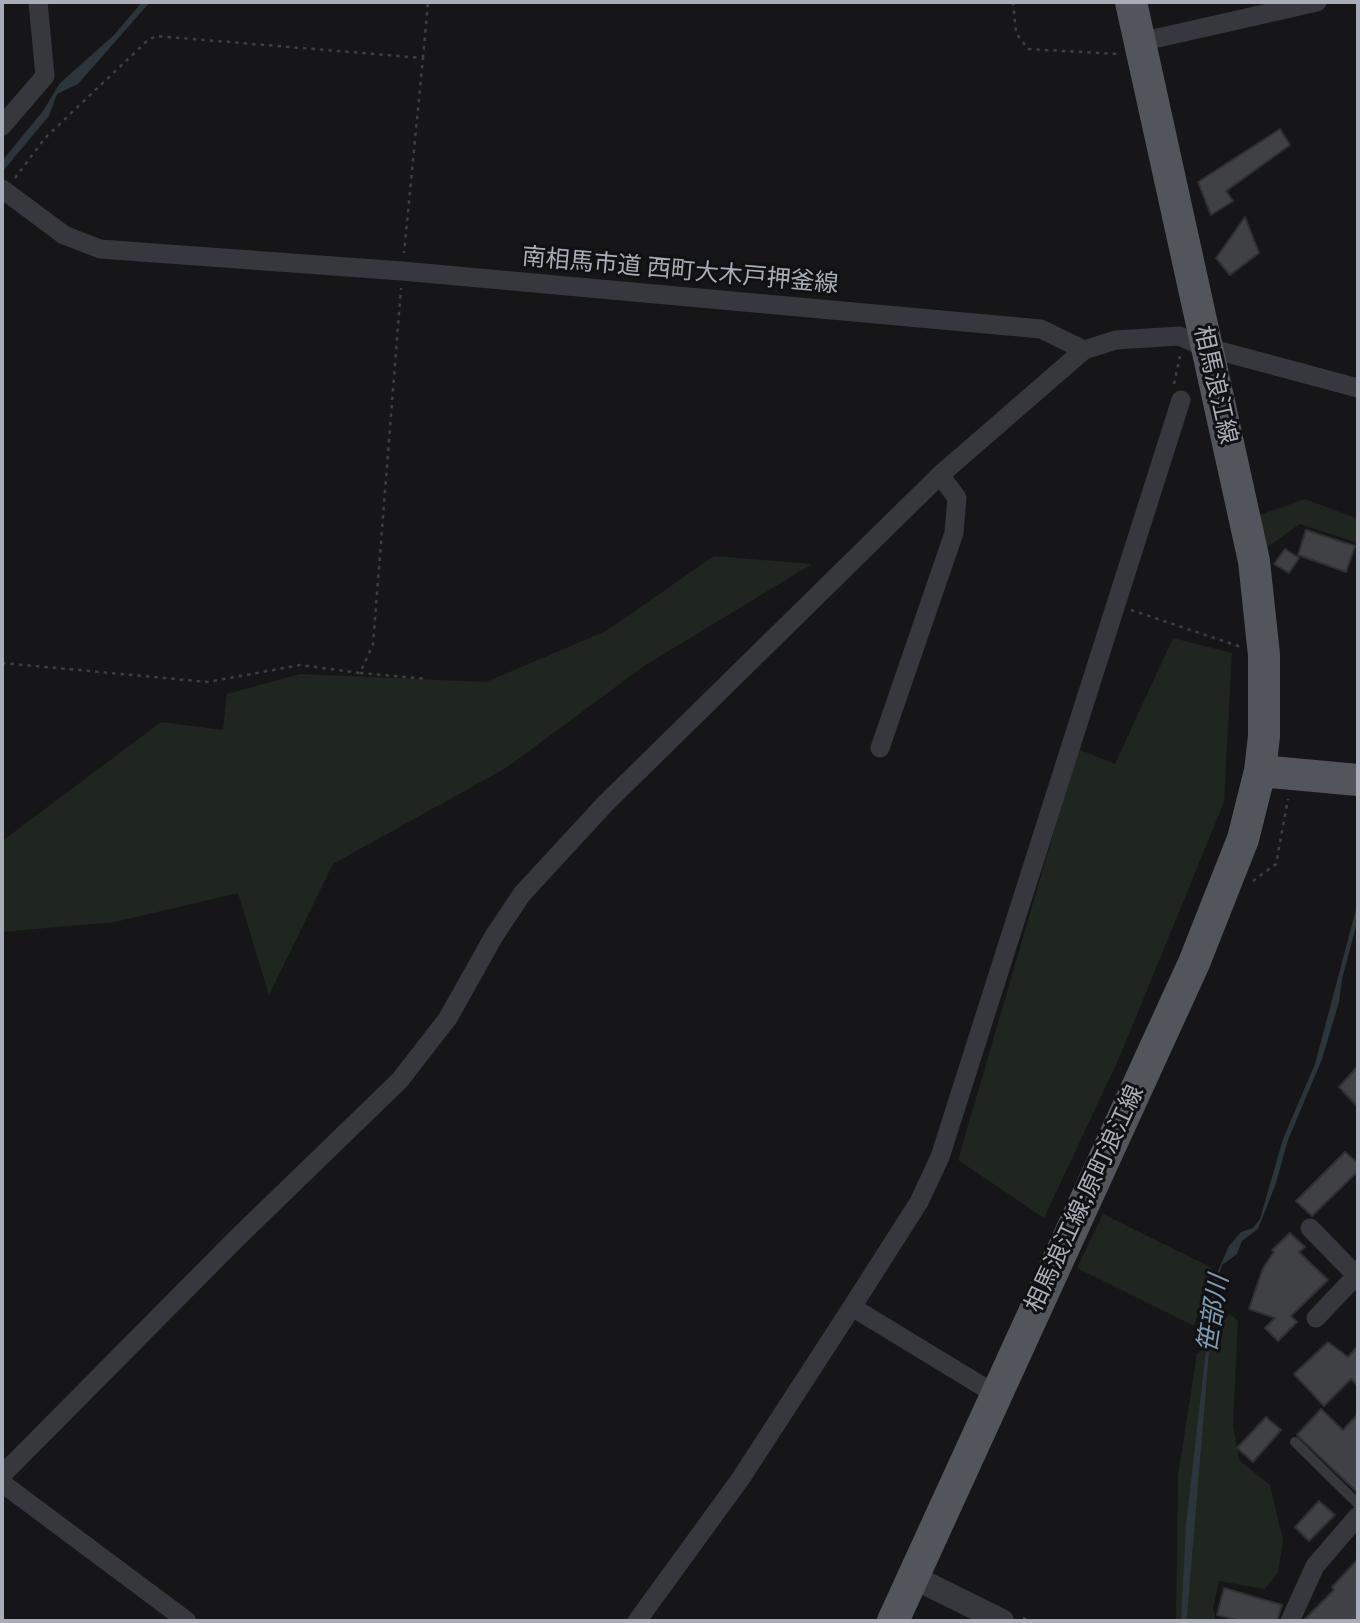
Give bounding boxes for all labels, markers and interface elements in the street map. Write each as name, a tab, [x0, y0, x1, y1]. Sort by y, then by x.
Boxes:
street label: 南相馬市道 西町大木戸押釜線	[521, 243, 839, 299]
street label: 相馬浪江線	[1187, 323, 1243, 447]
street label: 相馬浪江線;原町浪江線	[1020, 1081, 1150, 1317]
water label: 笹部川	[1192, 1273, 1236, 1355]

